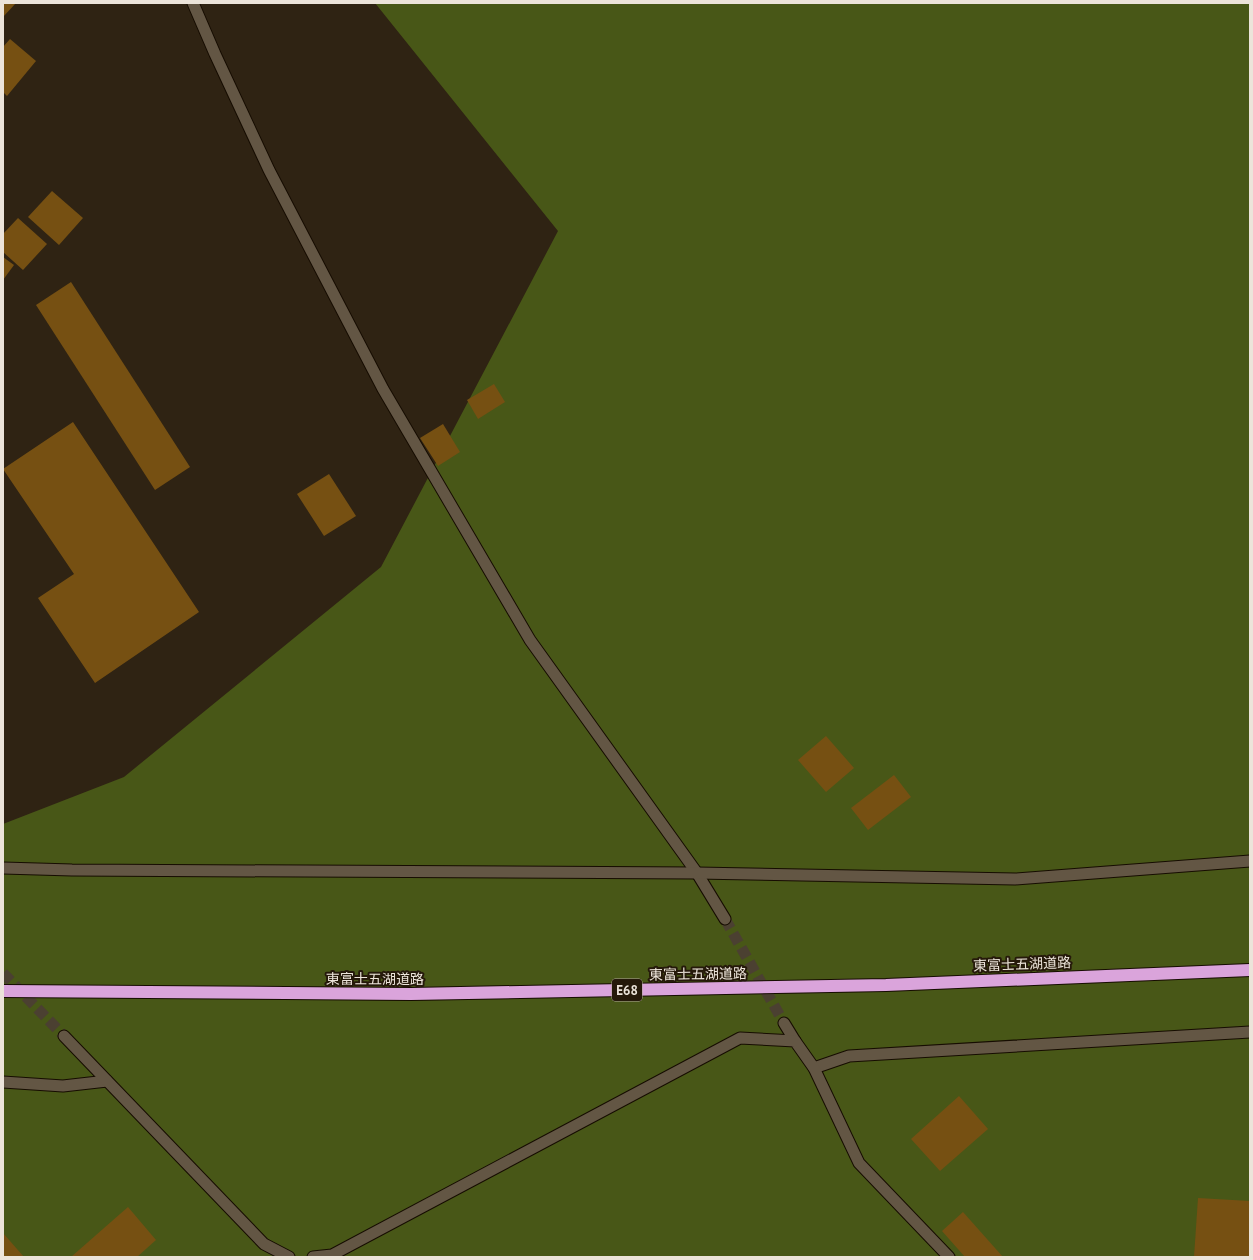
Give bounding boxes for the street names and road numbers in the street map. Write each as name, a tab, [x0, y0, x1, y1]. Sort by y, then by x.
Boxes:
street label: 東富士五湖道路	[973, 953, 1071, 975]
street label: 東富士五湖道路	[649, 964, 747, 984]
street label: 東富士五湖道路	[326, 970, 424, 988]
road number: E68	[612, 979, 642, 1001]

